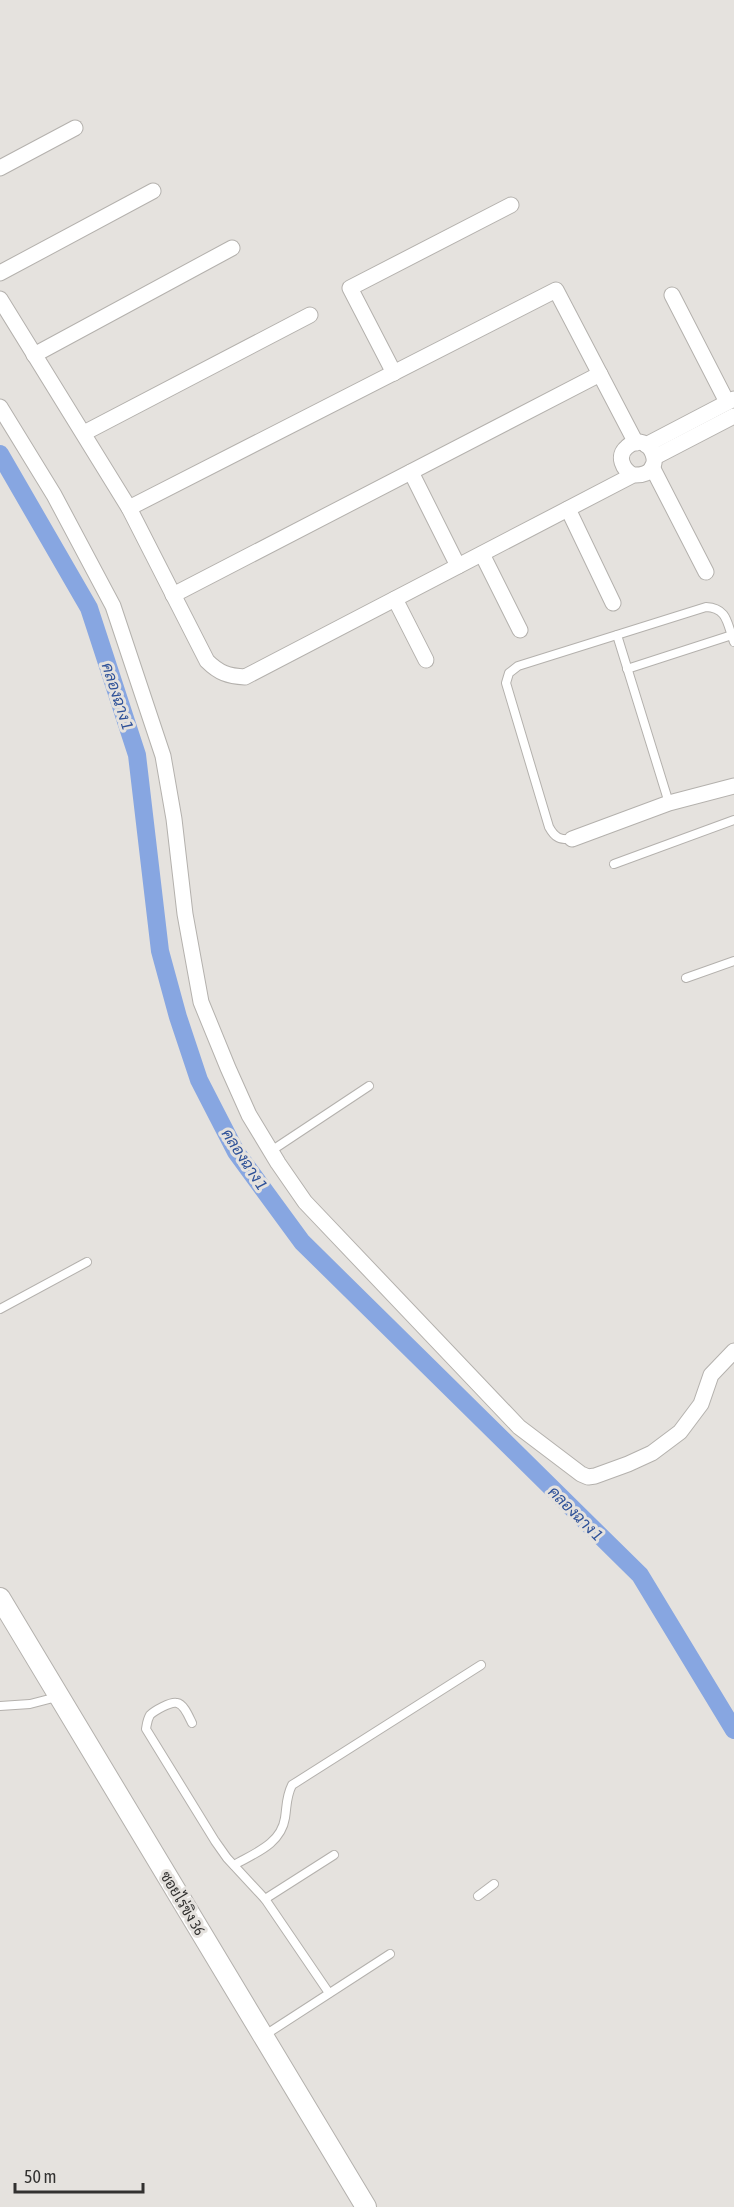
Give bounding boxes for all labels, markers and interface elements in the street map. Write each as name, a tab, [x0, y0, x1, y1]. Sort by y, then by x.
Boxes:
water label: คลองฉาง 1	[99, 660, 137, 732]
water label: คลองฉาง 1	[219, 1125, 271, 1193]
water label: คลองฉาง 1	[545, 1482, 607, 1544]
street label: ซอยไร่ขิง 36	[157, 1867, 210, 1938]
scale bar	[15, 2156, 142, 2194]
text: 50 m	[24, 2166, 56, 2187]

